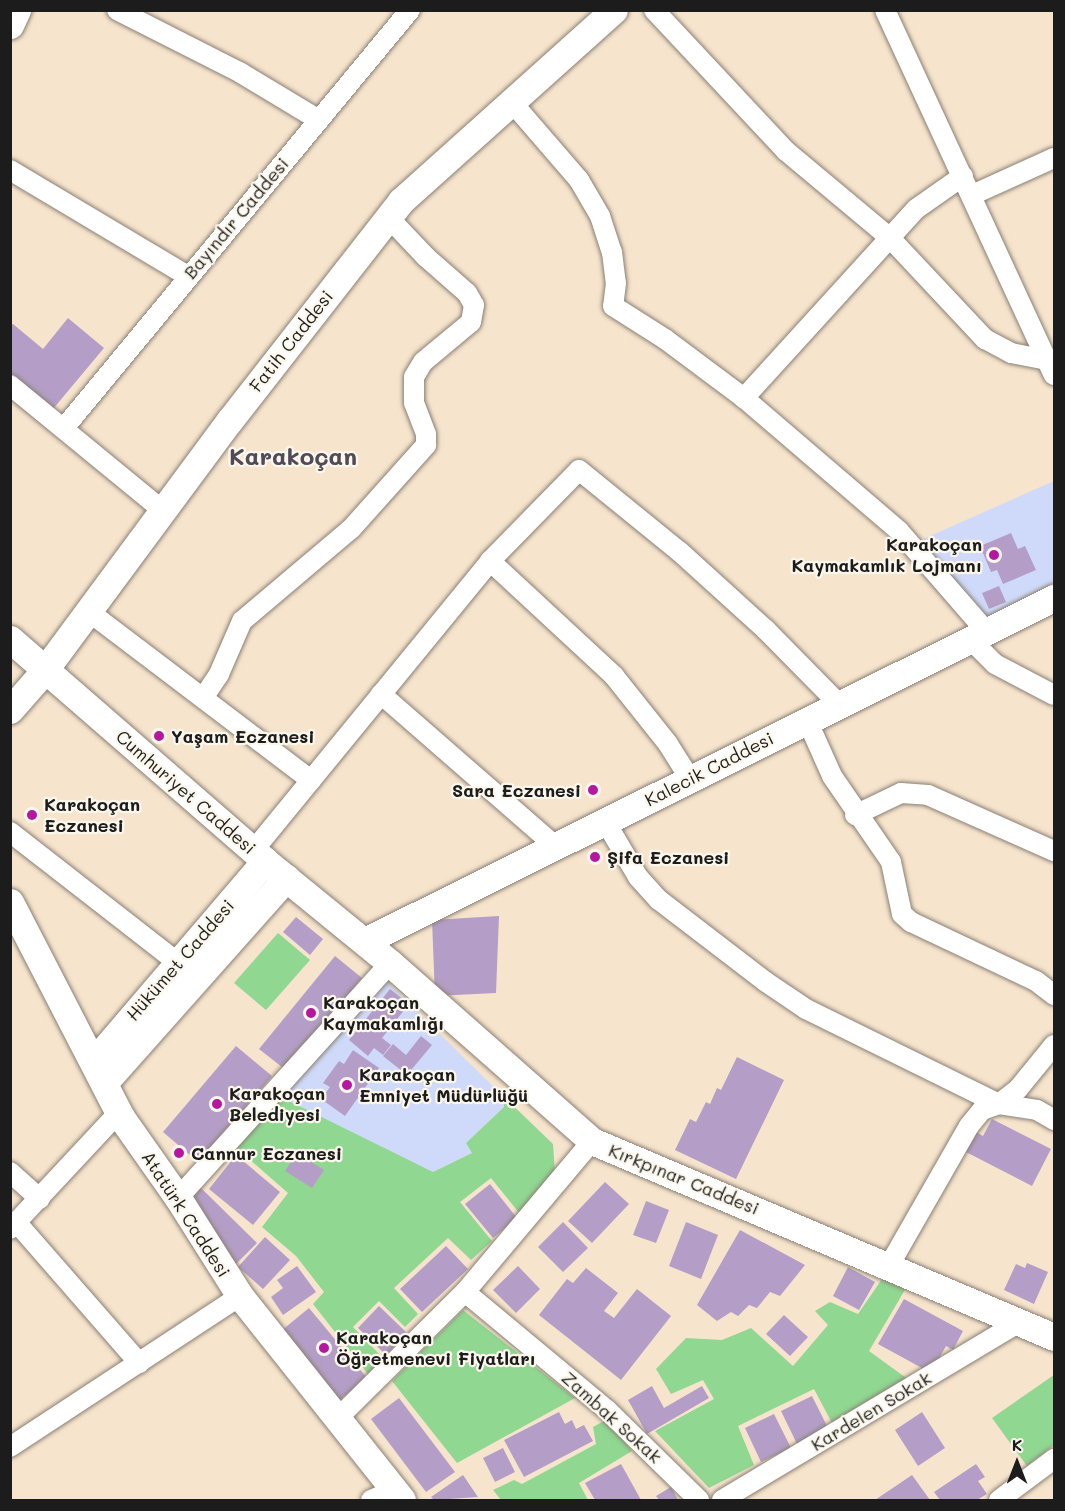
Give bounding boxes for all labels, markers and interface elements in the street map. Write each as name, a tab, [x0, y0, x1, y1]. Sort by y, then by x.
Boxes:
street label: Bayındır Caddesi	[179, 153, 293, 283]
street label: Fatih Caddesi	[245, 286, 337, 396]
district label: Karakoçan	[229, 442, 357, 470]
place label: Karakoçan Kaymakamlık Lojmanı	[792, 534, 982, 576]
marker: Karakoçan Kaymakamlık Lojmanı	[987, 548, 1001, 562]
street label: Cumhuriyet Caddesi	[112, 725, 260, 859]
place label: Yaşam Eczanesi	[171, 725, 314, 747]
street label: Kalecik Caddesi	[641, 727, 777, 811]
marker: Yaşam Eczanesi	[152, 729, 166, 743]
place label: Sara Eczanesi	[452, 779, 581, 801]
marker: Sara Eczanesi	[586, 783, 600, 797]
place label: Karakoçan Eczanesi	[44, 794, 140, 836]
marker: Karakoçan Eczanesi	[25, 808, 39, 822]
place label: Şifa Eczanesi	[607, 846, 729, 868]
marker: Şifa Eczanesi	[588, 850, 602, 864]
street label: Hükümet Caddesi	[121, 895, 239, 1025]
place label: Karakoçan Kaymakamlığı	[323, 992, 444, 1034]
marker: Karakoçan Kaymakamlığı	[304, 1006, 318, 1020]
place label: Karakoçan Emniyet Müdürlüğü	[359, 1064, 528, 1106]
marker: Karakoçan Emniyet Müdürlüğü	[340, 1078, 354, 1092]
place label: Karakoçan Belediyesi	[229, 1083, 325, 1126]
marker: Karakoçan Belediyesi	[210, 1097, 224, 1111]
street label: Kırkpınar Caddesi	[606, 1139, 762, 1219]
place label: Cannur Eczanesi	[191, 1142, 342, 1164]
marker: Cannur Eczanesi	[172, 1146, 186, 1160]
street label: Atatürk Caddesi	[137, 1147, 235, 1281]
place label: Karakoçan Öğretmenevi Fiyatları	[336, 1327, 536, 1370]
marker: Karakoçan Öğretmenevi Fiyatları	[317, 1341, 331, 1355]
street label: Zambak Sokak	[558, 1367, 666, 1467]
street label: Kardelen Sokak	[807, 1367, 935, 1455]
north arrow	[987, 1433, 1047, 1493]
text: K	[1012, 1434, 1022, 1455]

